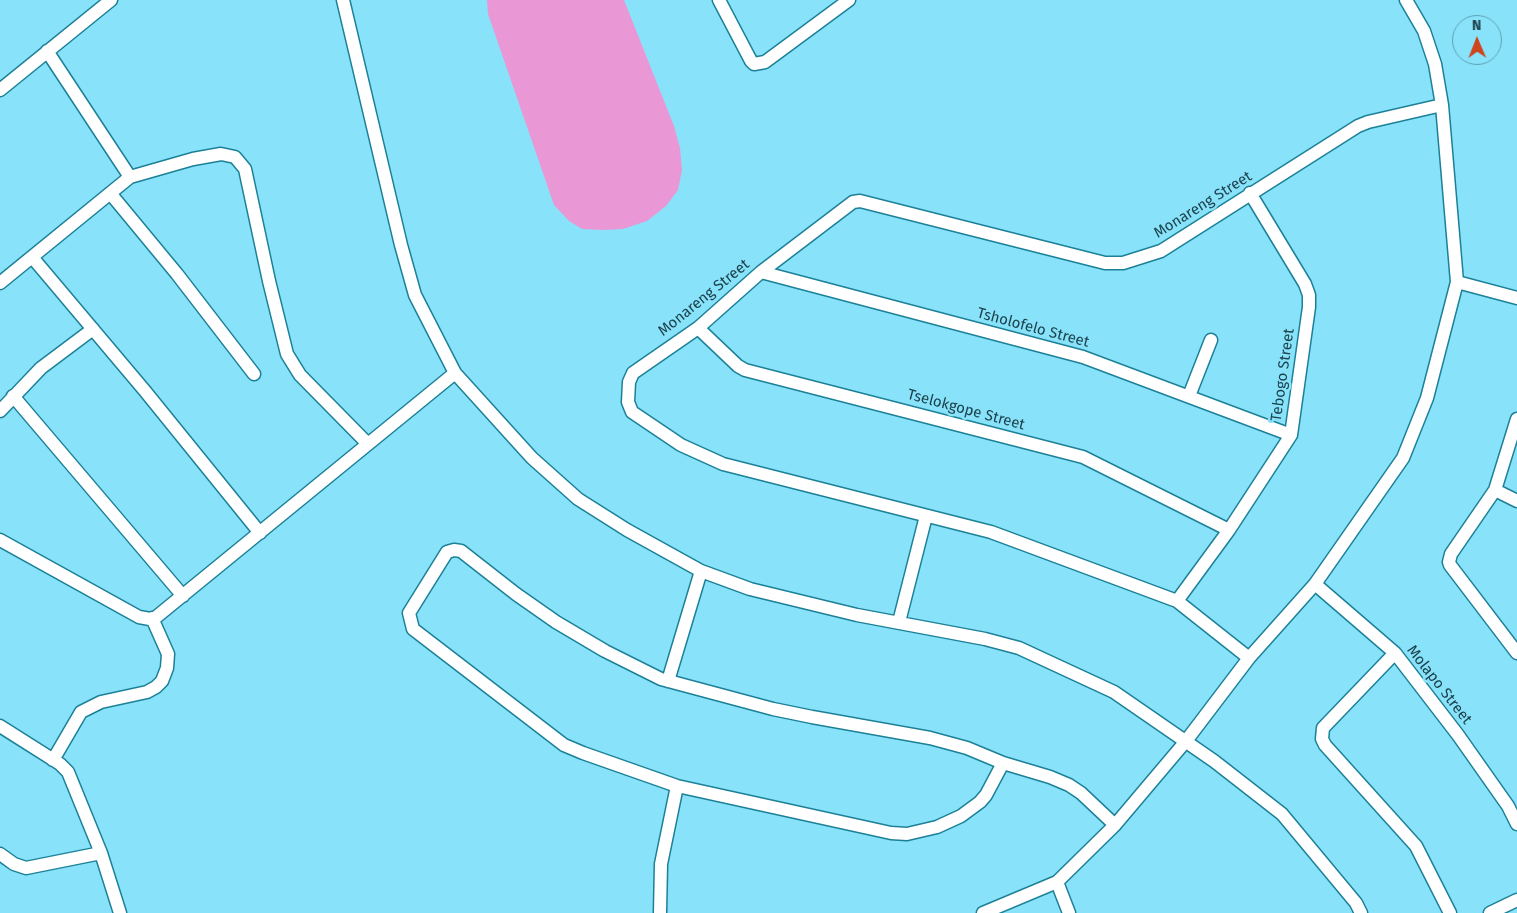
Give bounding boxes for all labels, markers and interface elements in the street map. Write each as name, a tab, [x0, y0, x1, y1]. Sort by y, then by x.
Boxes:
north arrow	[1452, 15, 1502, 65]
text: N	[1472, 17, 1482, 34]
street label: Monareng Street	[1151, 168, 1255, 242]
street label: Monareng Street	[655, 256, 753, 340]
street label: Tsholofelo Street	[975, 304, 1091, 352]
street label: Tebogo Street	[1268, 327, 1298, 423]
street label: Tselokgope Street	[905, 386, 1027, 434]
street label: Molapo Street	[1403, 642, 1475, 728]

